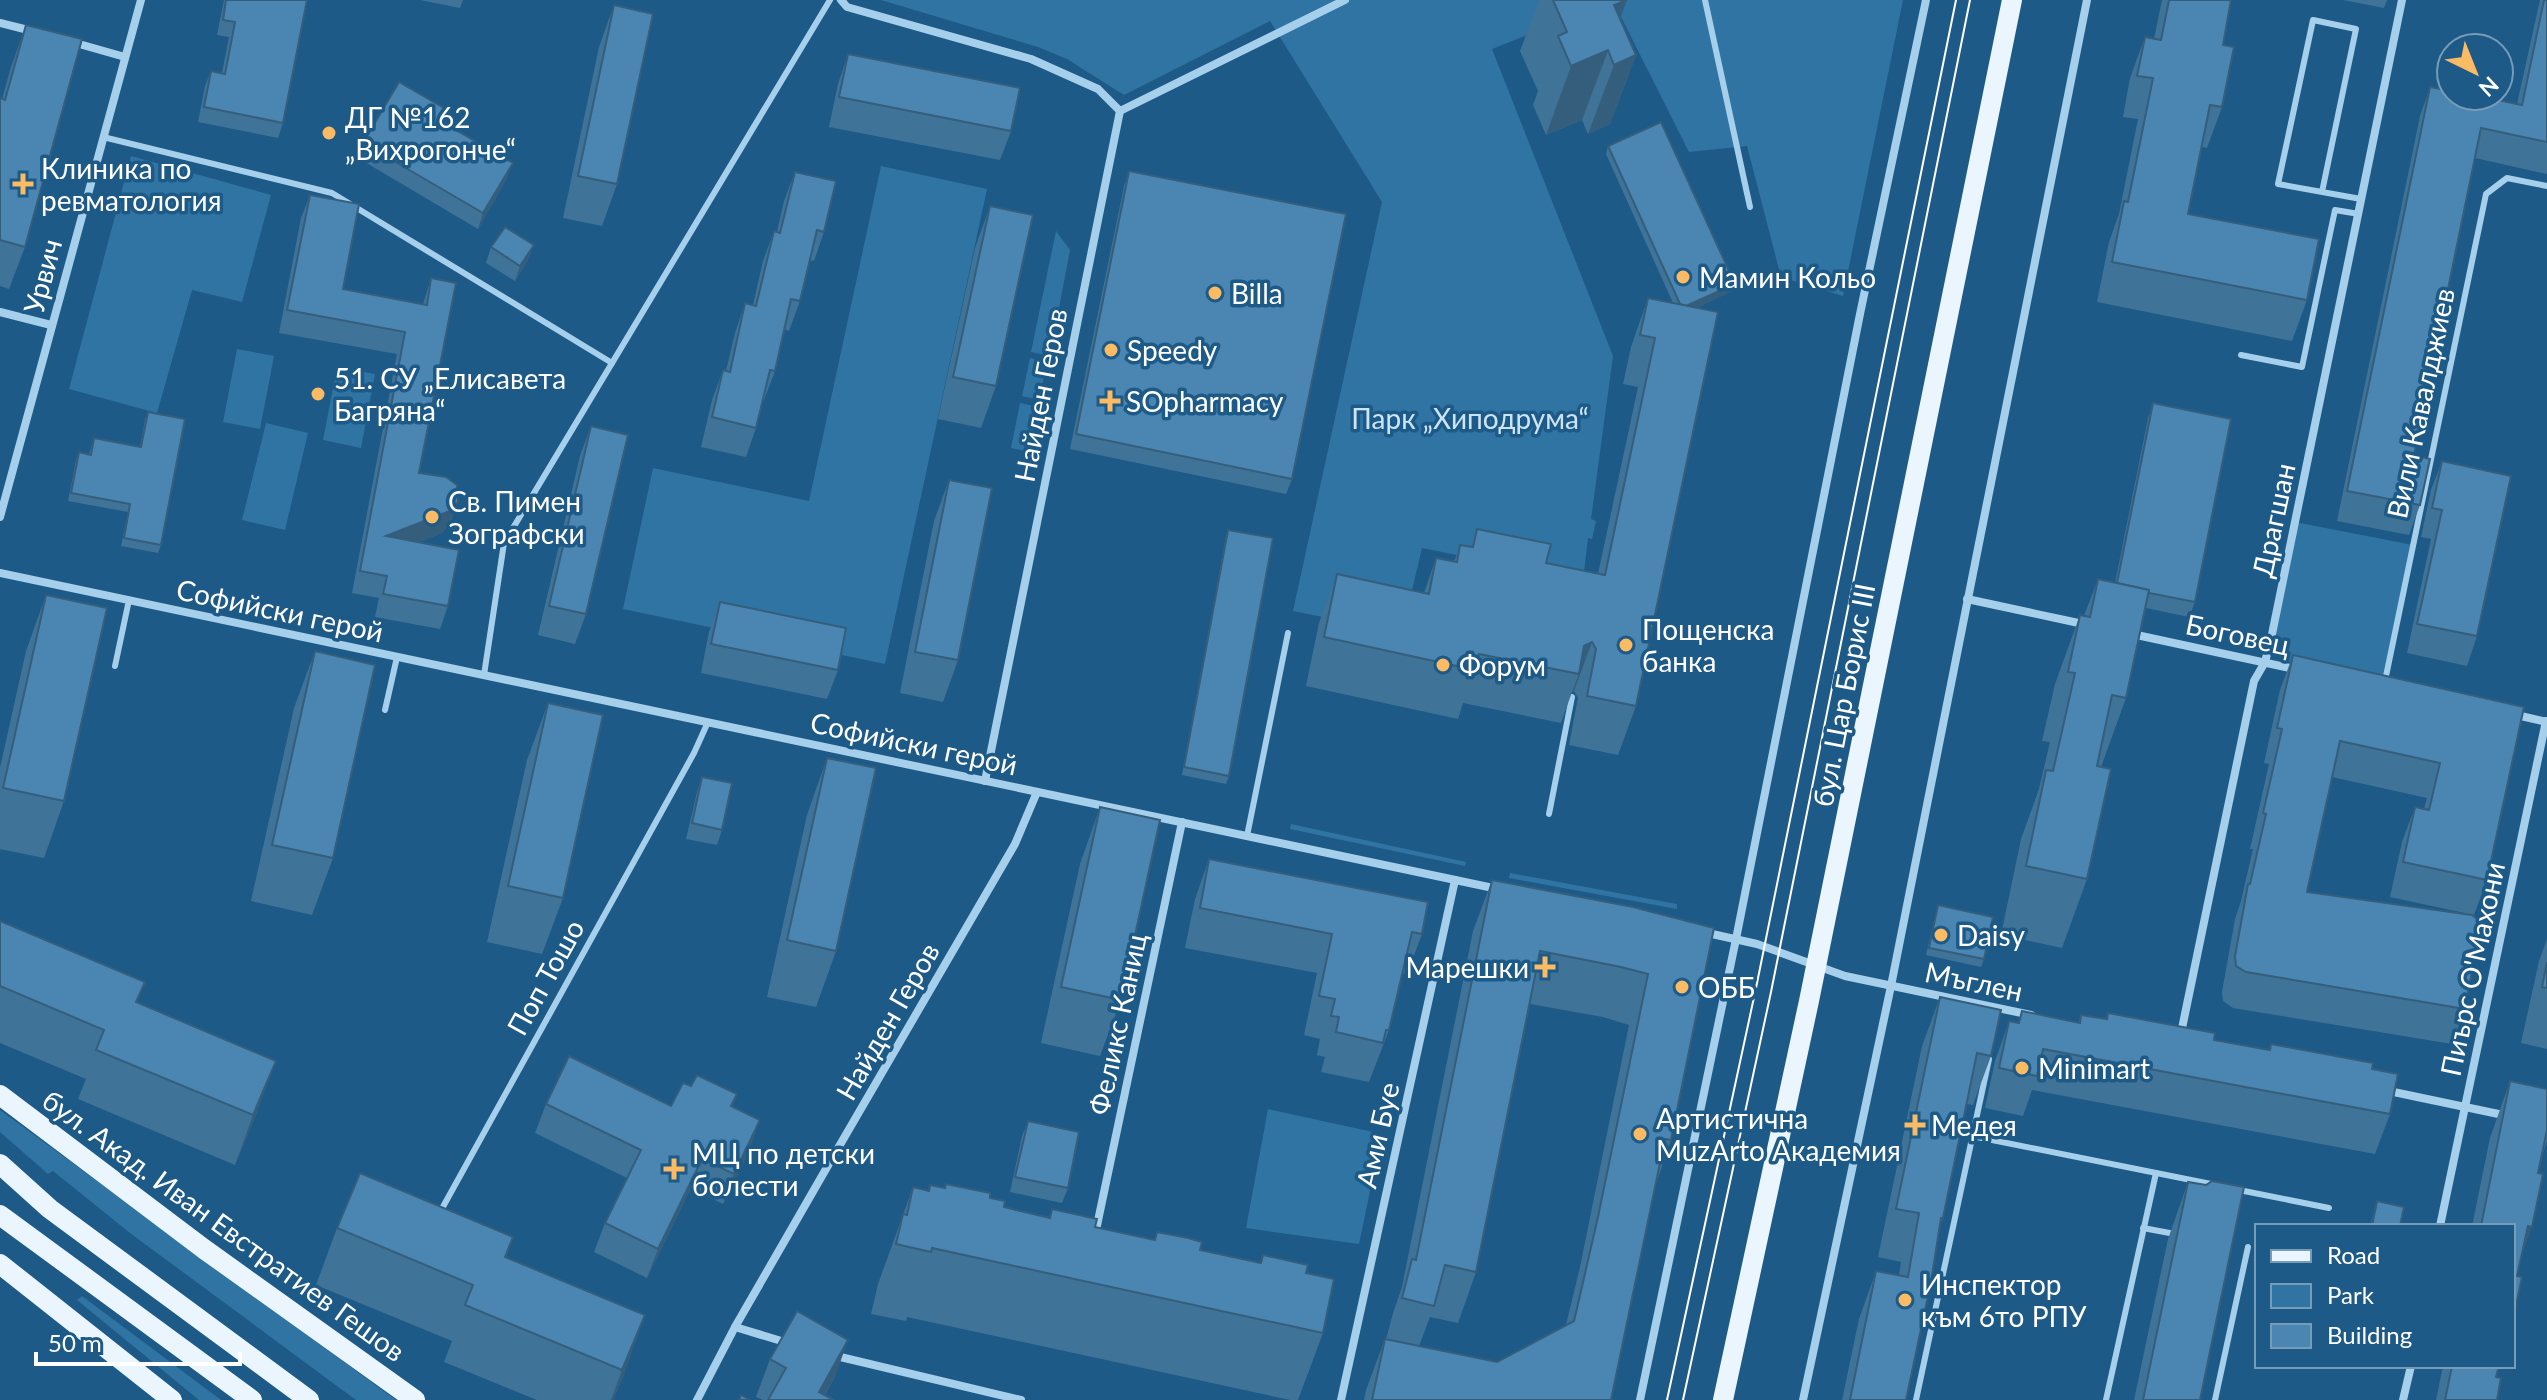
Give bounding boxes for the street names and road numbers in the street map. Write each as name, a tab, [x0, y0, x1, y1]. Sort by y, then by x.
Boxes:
street label: Урвич	[16, 235, 68, 317]
street label: Вили Кавалджиев	[2379, 285, 2461, 521]
street label: Найден Геров	[1006, 305, 1074, 485]
street label: Драгшан	[2244, 460, 2302, 580]
street label: Софийски герой	[173, 571, 387, 649]
street label: бул. Цар Борис III	[1805, 581, 1881, 809]
street label: Боговец	[2183, 606, 2293, 662]
street label: Софийски герой	[807, 704, 1021, 782]
street label: Пиърс О'Махони	[2433, 859, 2511, 1079]
street label: Поп Тошо	[499, 913, 591, 1041]
street label: Феликс Каниц	[1081, 930, 1153, 1118]
street label: Найден Геров	[828, 936, 946, 1106]
street label: Мъглен	[1922, 954, 2026, 1008]
street label: Ами Буе	[1348, 1079, 1406, 1191]
street label: бул. Акад. Иван Евстратиев Гешов	[36, 1082, 412, 1368]

